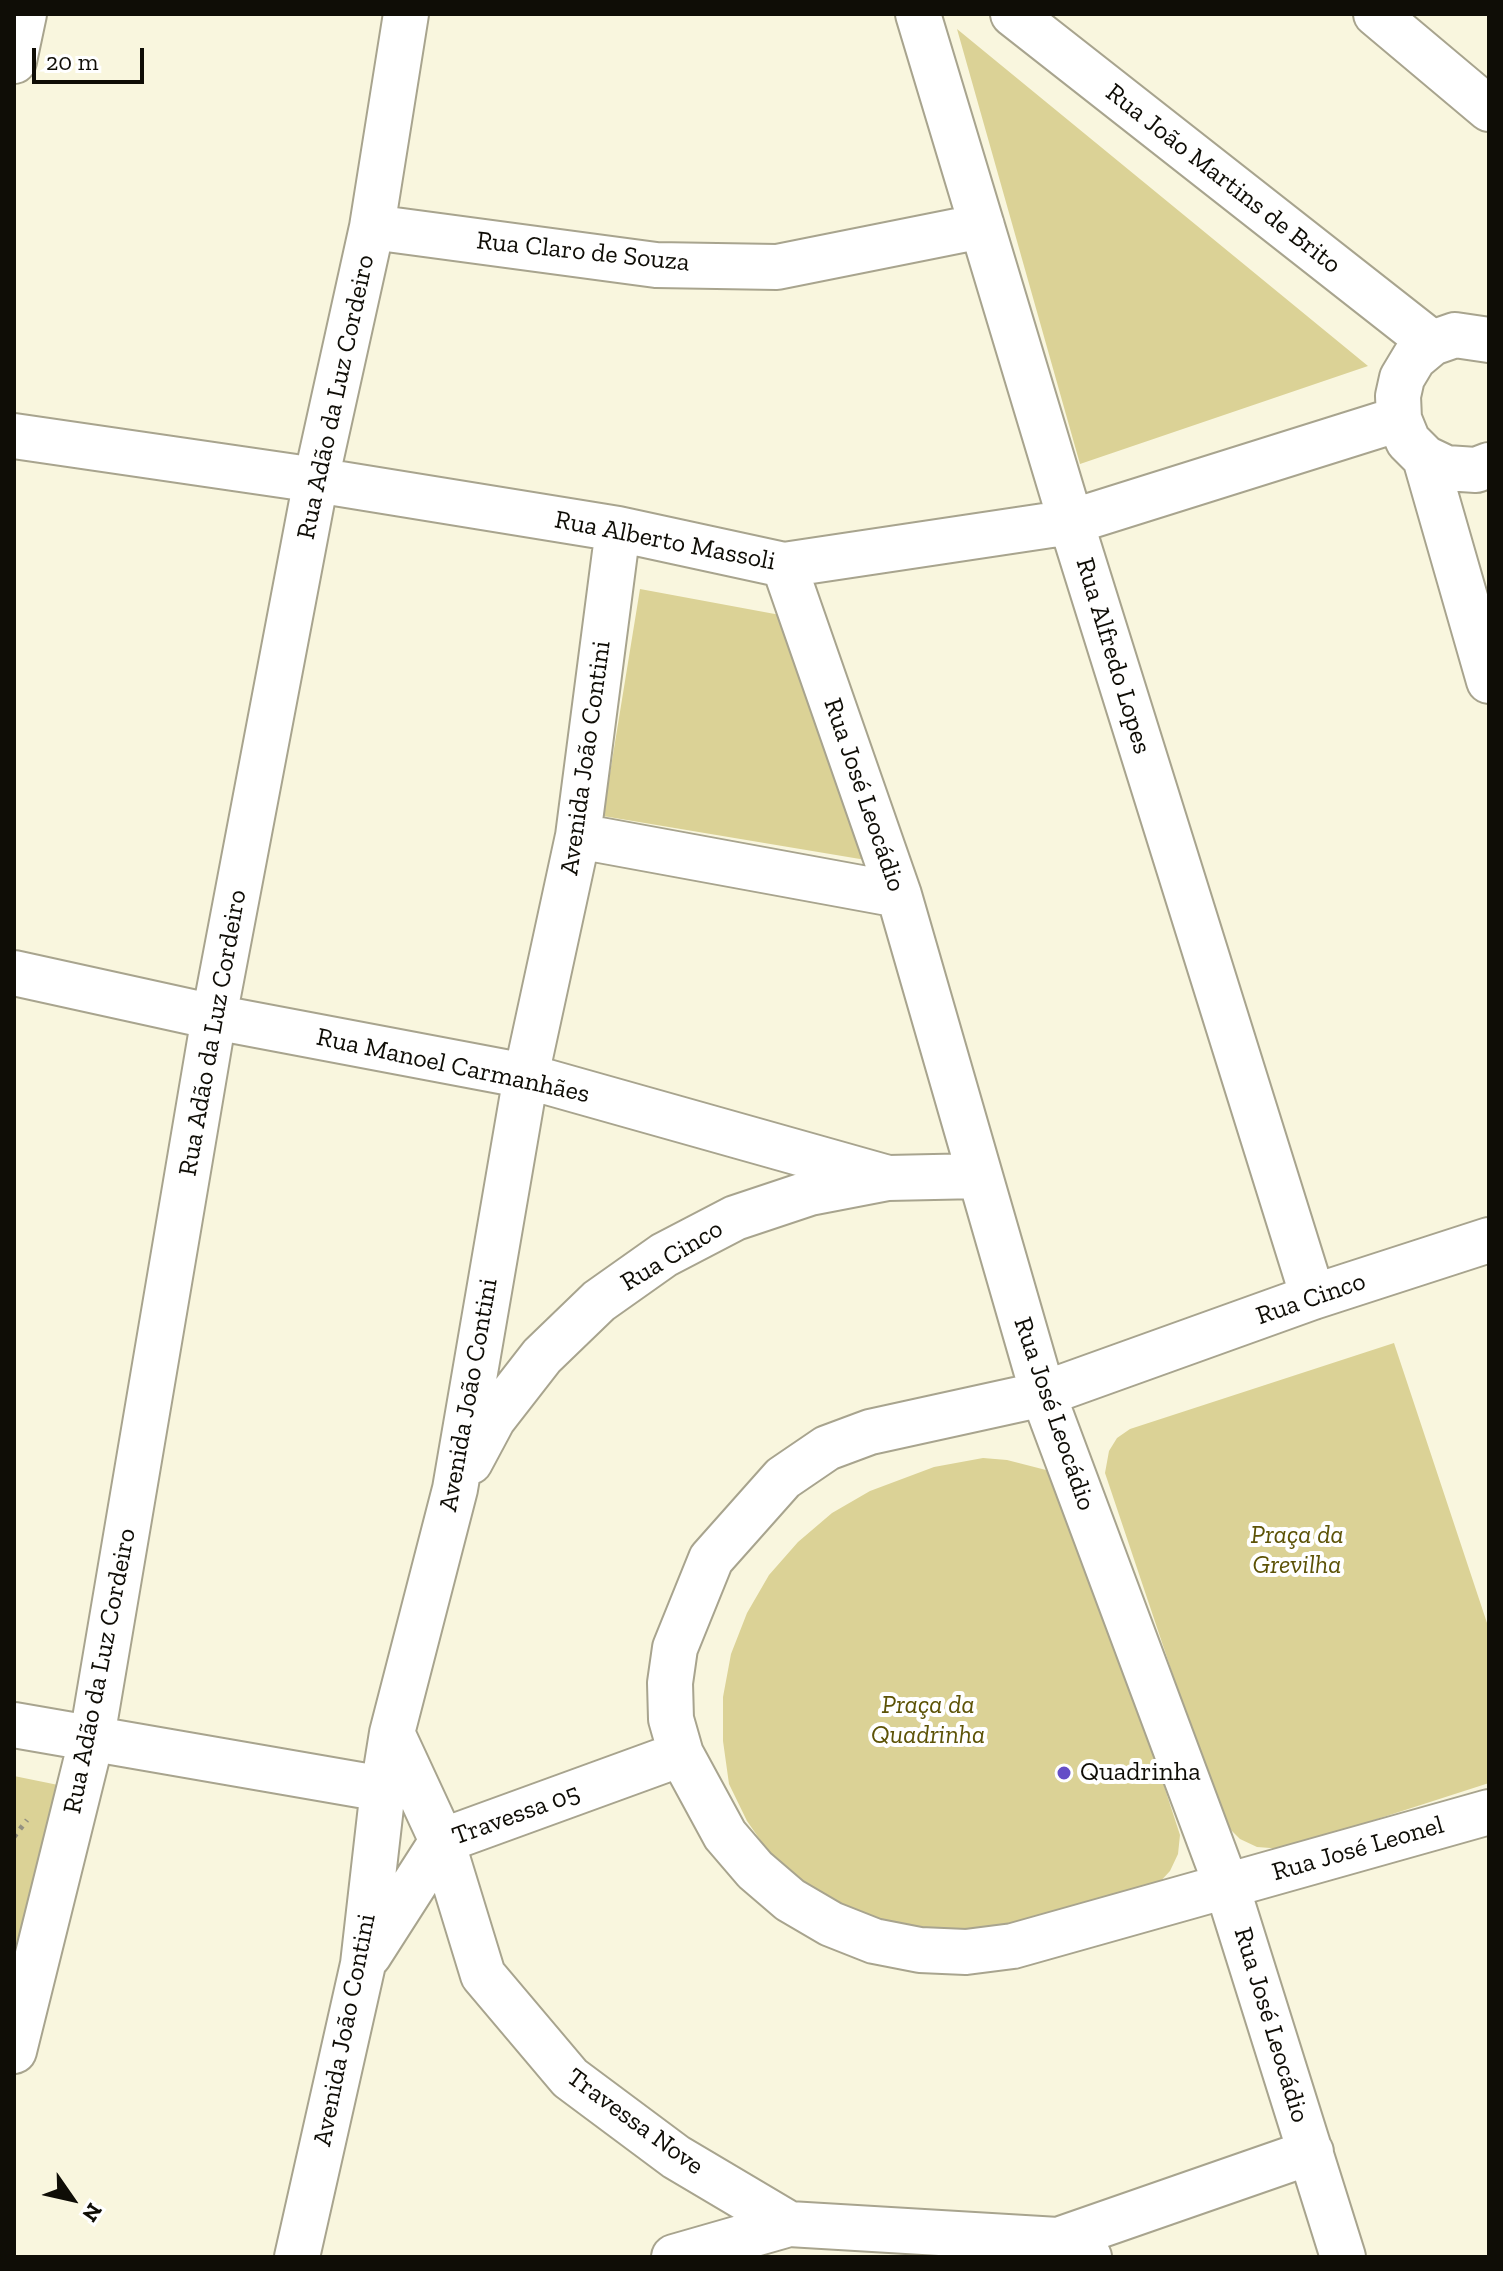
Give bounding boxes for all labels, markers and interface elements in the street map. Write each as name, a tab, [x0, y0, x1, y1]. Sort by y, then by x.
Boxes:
scale bar	[36, 32, 148, 82]
text: 20 m	[46, 47, 98, 76]
street label: Rua João Martins de Brito	[1099, 77, 1347, 281]
street label: Rua Claro de Souza	[475, 225, 691, 279]
street label: Rua Adão da Luz Cordeiro	[291, 252, 381, 542]
street label: Rua Alberto Massoli	[552, 504, 778, 578]
street label: Rua Alfredo Lopes	[1068, 554, 1158, 758]
street label: Avenida João Contini	[554, 639, 618, 877]
street label: Rua José Leocádio	[816, 694, 912, 896]
street label: Rua Adão da Luz Cordeiro	[172, 887, 254, 1179]
street label: Rua Manoel Carmanhães	[314, 1022, 592, 1110]
street label: Rua Cinco	[615, 1213, 729, 1299]
street label: Rua Cinco	[1252, 1266, 1370, 1332]
street label: Avenida João Contini	[433, 1276, 505, 1514]
street label: Rua José Leocádio	[1006, 1313, 1102, 1515]
park label: Praça da Grevilha	[1250, 1520, 1344, 1582]
street label: Rua Adão da Luz Cordeiro	[57, 1526, 143, 1816]
park label: Praça da Quadrinha	[871, 1690, 985, 1752]
place label: Quadrinha	[1080, 1757, 1201, 1789]
marker: Quadrinha	[1055, 1764, 1073, 1782]
street label: Travessa 05	[448, 1778, 584, 1852]
street label: Rua José Leonel	[1269, 1810, 1447, 1888]
street label: Avenida João Contini	[307, 1911, 383, 2149]
street label: Rua José Leocádio	[1227, 1924, 1315, 2126]
street label: Travessa Nove	[561, 2062, 709, 2182]
north arrow	[32, 2159, 112, 2239]
text: N	[76, 2198, 108, 2227]

